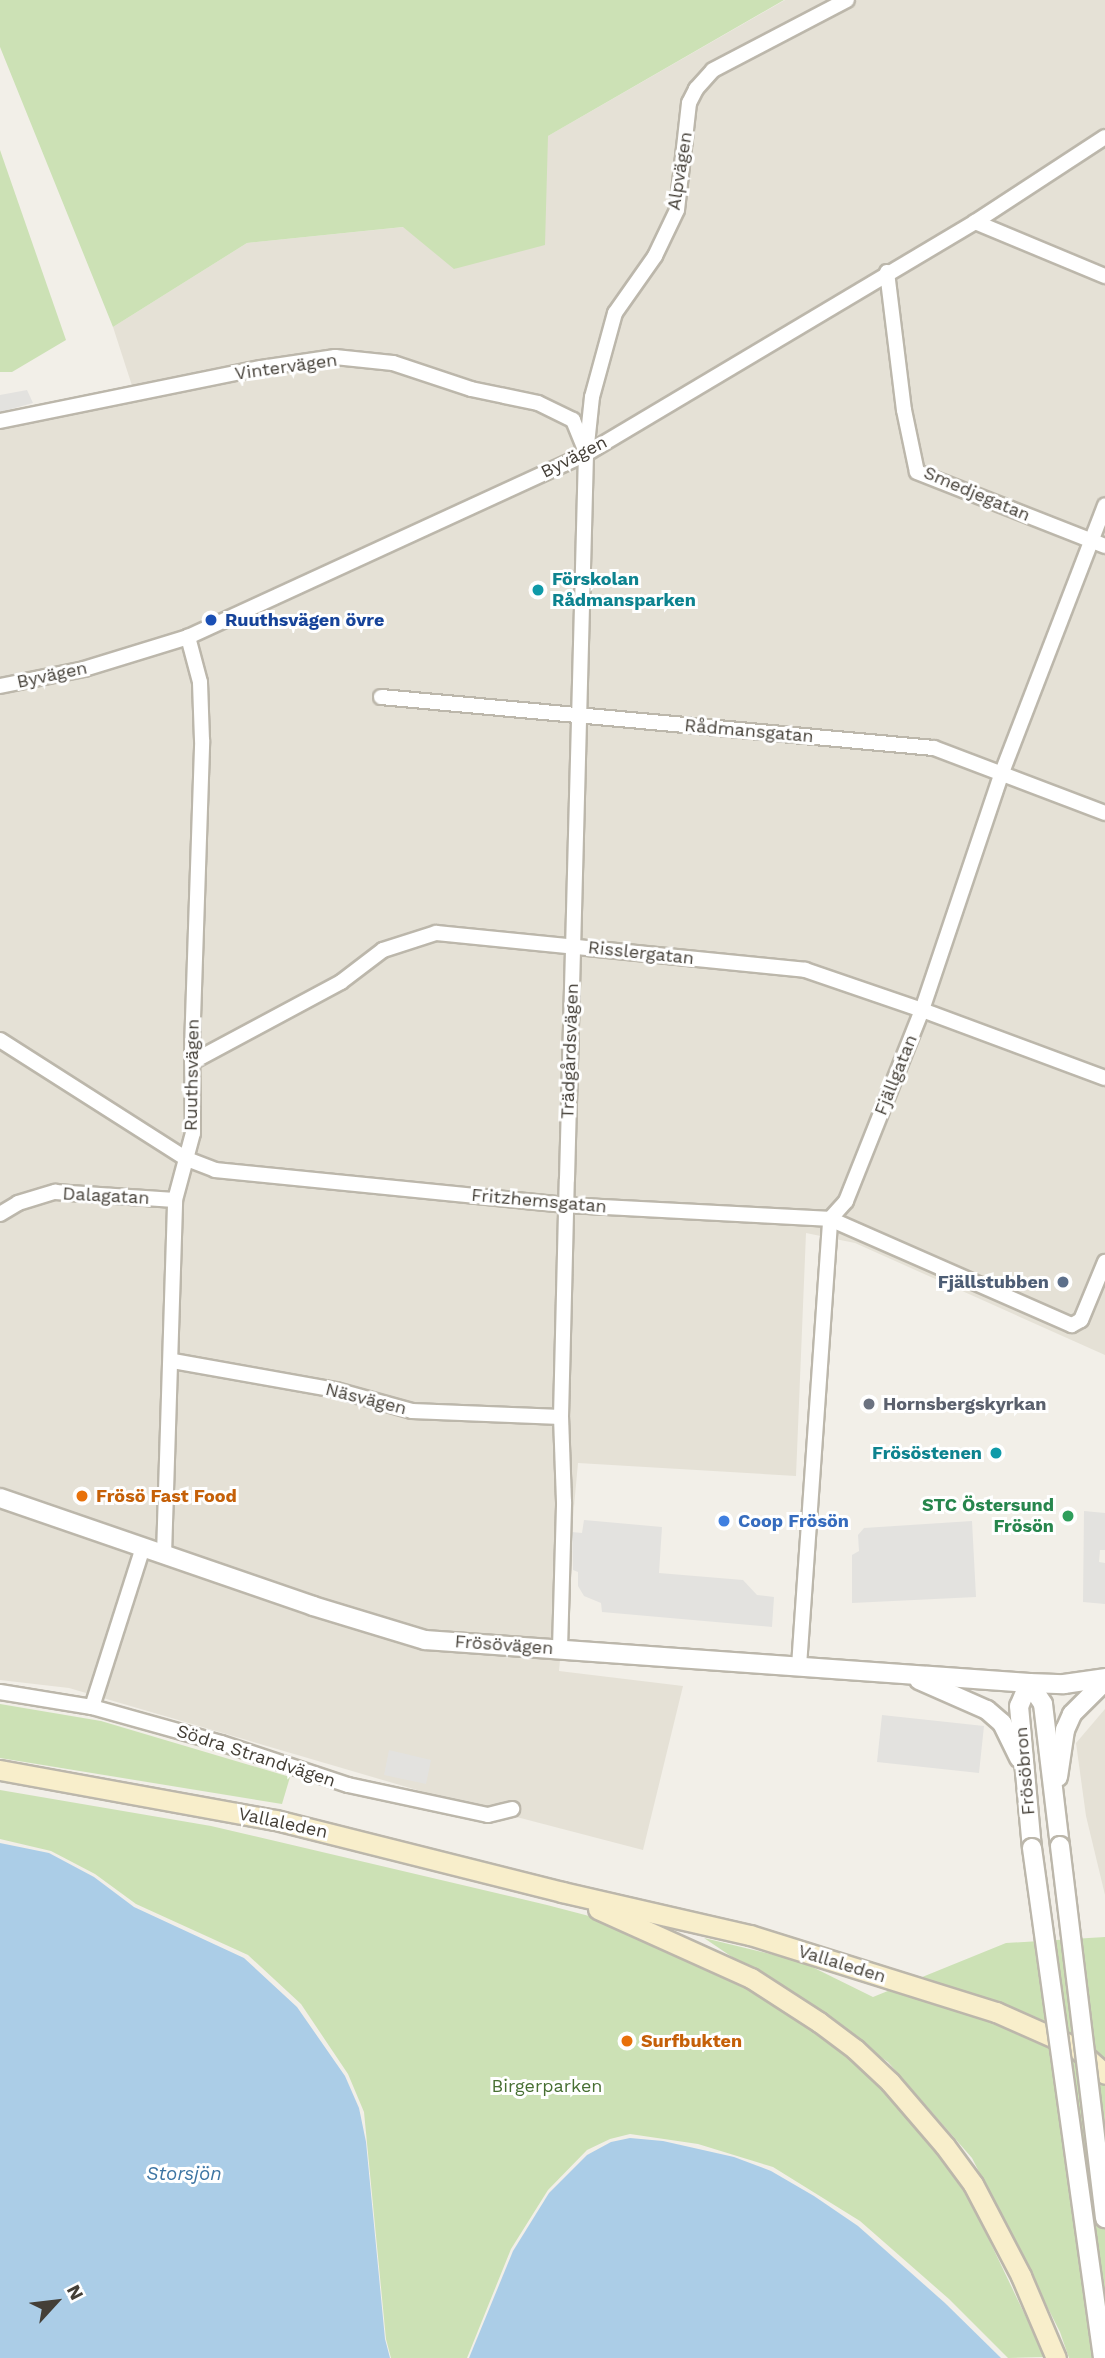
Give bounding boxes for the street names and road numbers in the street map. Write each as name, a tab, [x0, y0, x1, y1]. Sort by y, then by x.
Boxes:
street label: Alpvägen	[663, 130, 697, 212]
street label: Vintervägen	[233, 349, 339, 385]
street label: Byvägen	[537, 431, 611, 483]
street label: Smedjegatan	[920, 462, 1034, 526]
street label: Byvägen	[15, 657, 89, 693]
street label: Rådmansgatan	[683, 715, 815, 747]
street label: Risslergatan	[587, 937, 695, 969]
street label: Trädgårdsvägen	[557, 983, 583, 1119]
street label: Ruuthsvägen	[180, 1019, 204, 1131]
street label: Fjällgatan	[870, 1031, 922, 1119]
street label: Dalagatan	[62, 1183, 150, 1209]
street label: Fritzhemsgatan	[470, 1184, 608, 1218]
street label: Näsvägen	[323, 1378, 409, 1420]
street label: Frösövägen	[454, 1631, 554, 1659]
street label: Södra Strandvägen	[174, 1720, 338, 1792]
street label: Frösöbron	[1010, 1726, 1040, 1816]
street label: Vallaleden	[236, 1803, 330, 1843]
street label: Vallaleden	[795, 1940, 889, 1988]

